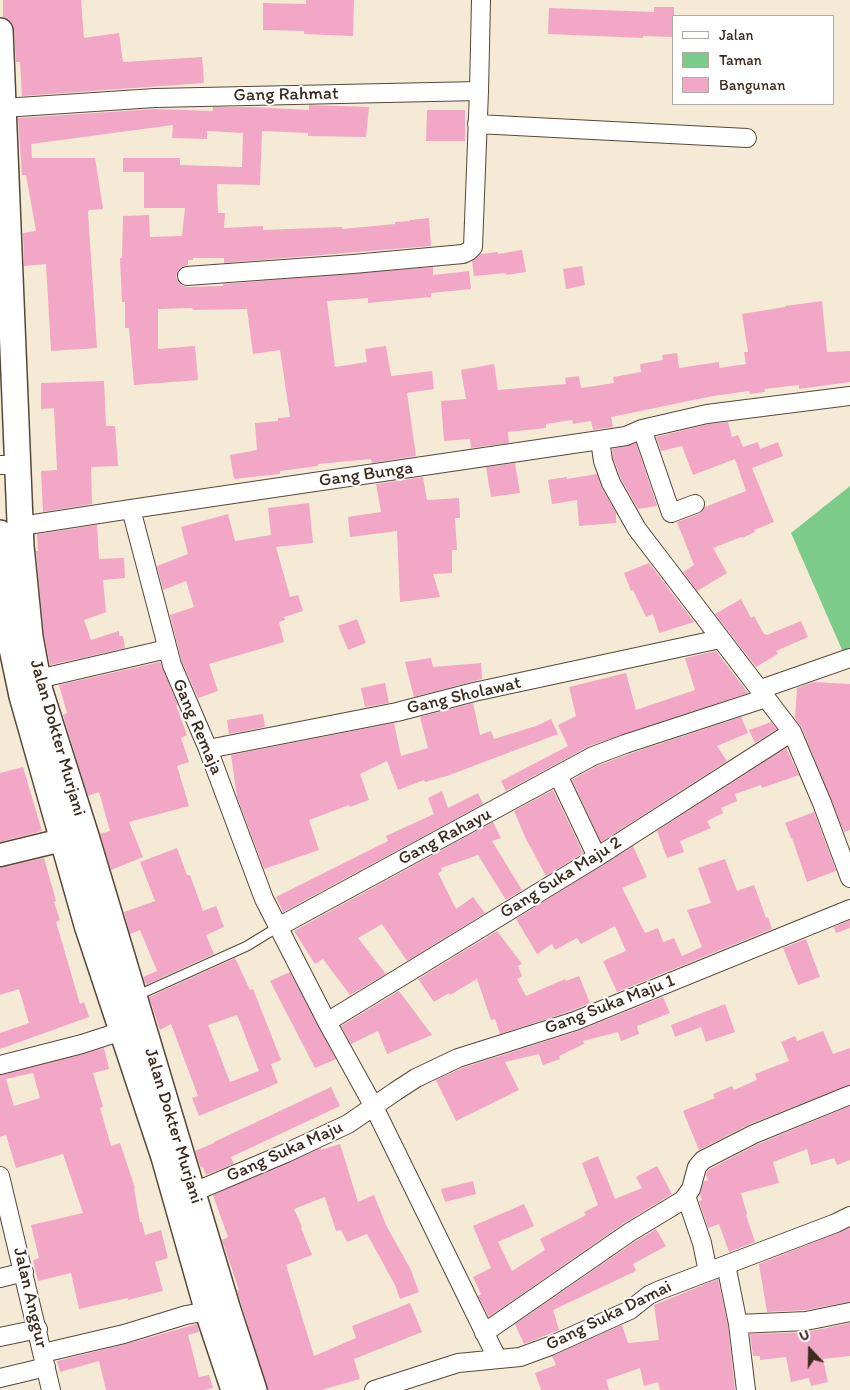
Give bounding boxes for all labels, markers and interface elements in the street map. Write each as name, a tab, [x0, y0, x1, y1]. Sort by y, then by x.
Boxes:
legend	[672, 15, 835, 105]
text: Jalan	[719, 26, 753, 44]
text: Taman	[719, 51, 762, 69]
text: Bangunan	[719, 76, 786, 94]
street label: Gang Rahmat	[233, 83, 339, 107]
street label: Gang Bunga	[318, 458, 414, 492]
street label: Jalan Dokter Murjani	[24, 657, 90, 819]
street label: Gang Sholawat	[405, 672, 523, 720]
street label: Gang Remaja	[167, 676, 227, 778]
street label: Gang Rahayu	[395, 803, 495, 871]
street label: Gang Suka Maju 2	[496, 832, 626, 924]
street label: Gang Suka Maju 1	[542, 970, 678, 1040]
street label: Jalan Dokter Murjani	[139, 1046, 207, 1206]
street label: Gang Suka Maju	[223, 1117, 347, 1187]
street label: Jalan Anggur	[8, 1246, 52, 1350]
street label: Gang Suka Damai	[543, 1276, 675, 1356]
north arrow	[785, 1325, 835, 1375]
text: U	[797, 1326, 812, 1345]

